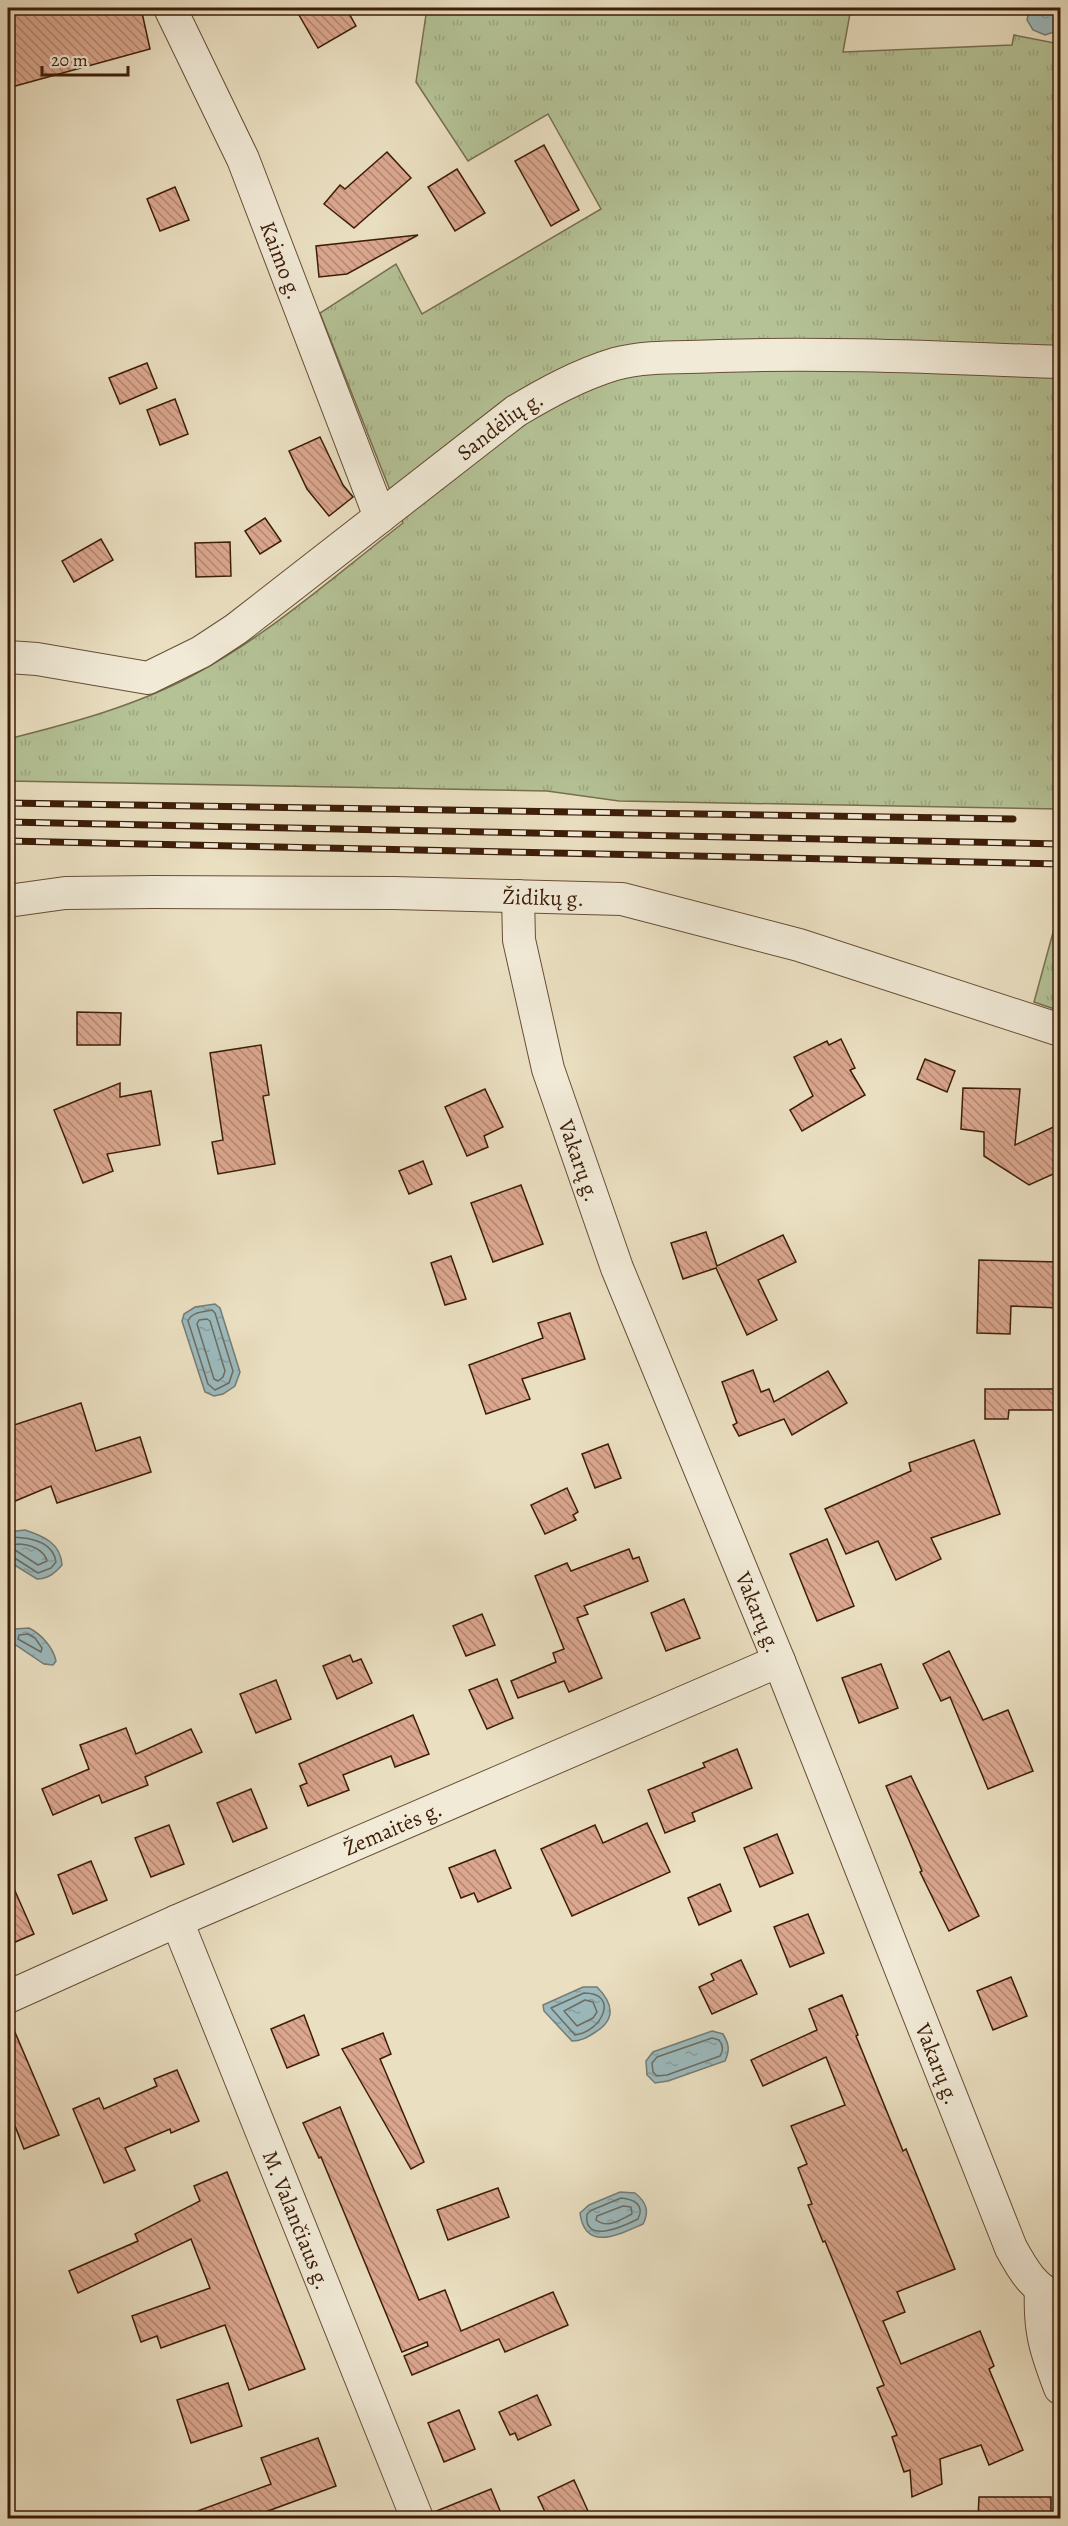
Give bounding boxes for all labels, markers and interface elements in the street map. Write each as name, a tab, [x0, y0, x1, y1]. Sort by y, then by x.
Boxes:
scale bar	[42, 39, 128, 77]
text: 20 m	[51, 48, 88, 72]
street label: Kaimo g.	[252, 217, 309, 304]
street label: Sandėlių g.	[451, 384, 549, 468]
street label: Židikų g.	[502, 882, 585, 914]
street label: Vakarų g.	[550, 1115, 607, 1206]
street label: Vakarų g.	[727, 1566, 788, 1658]
street label: Žemaitės g.	[339, 1794, 447, 1863]
street label: Vakarų g.	[907, 2018, 967, 2109]
street label: M. Valančiaus g.	[255, 2146, 338, 2294]

